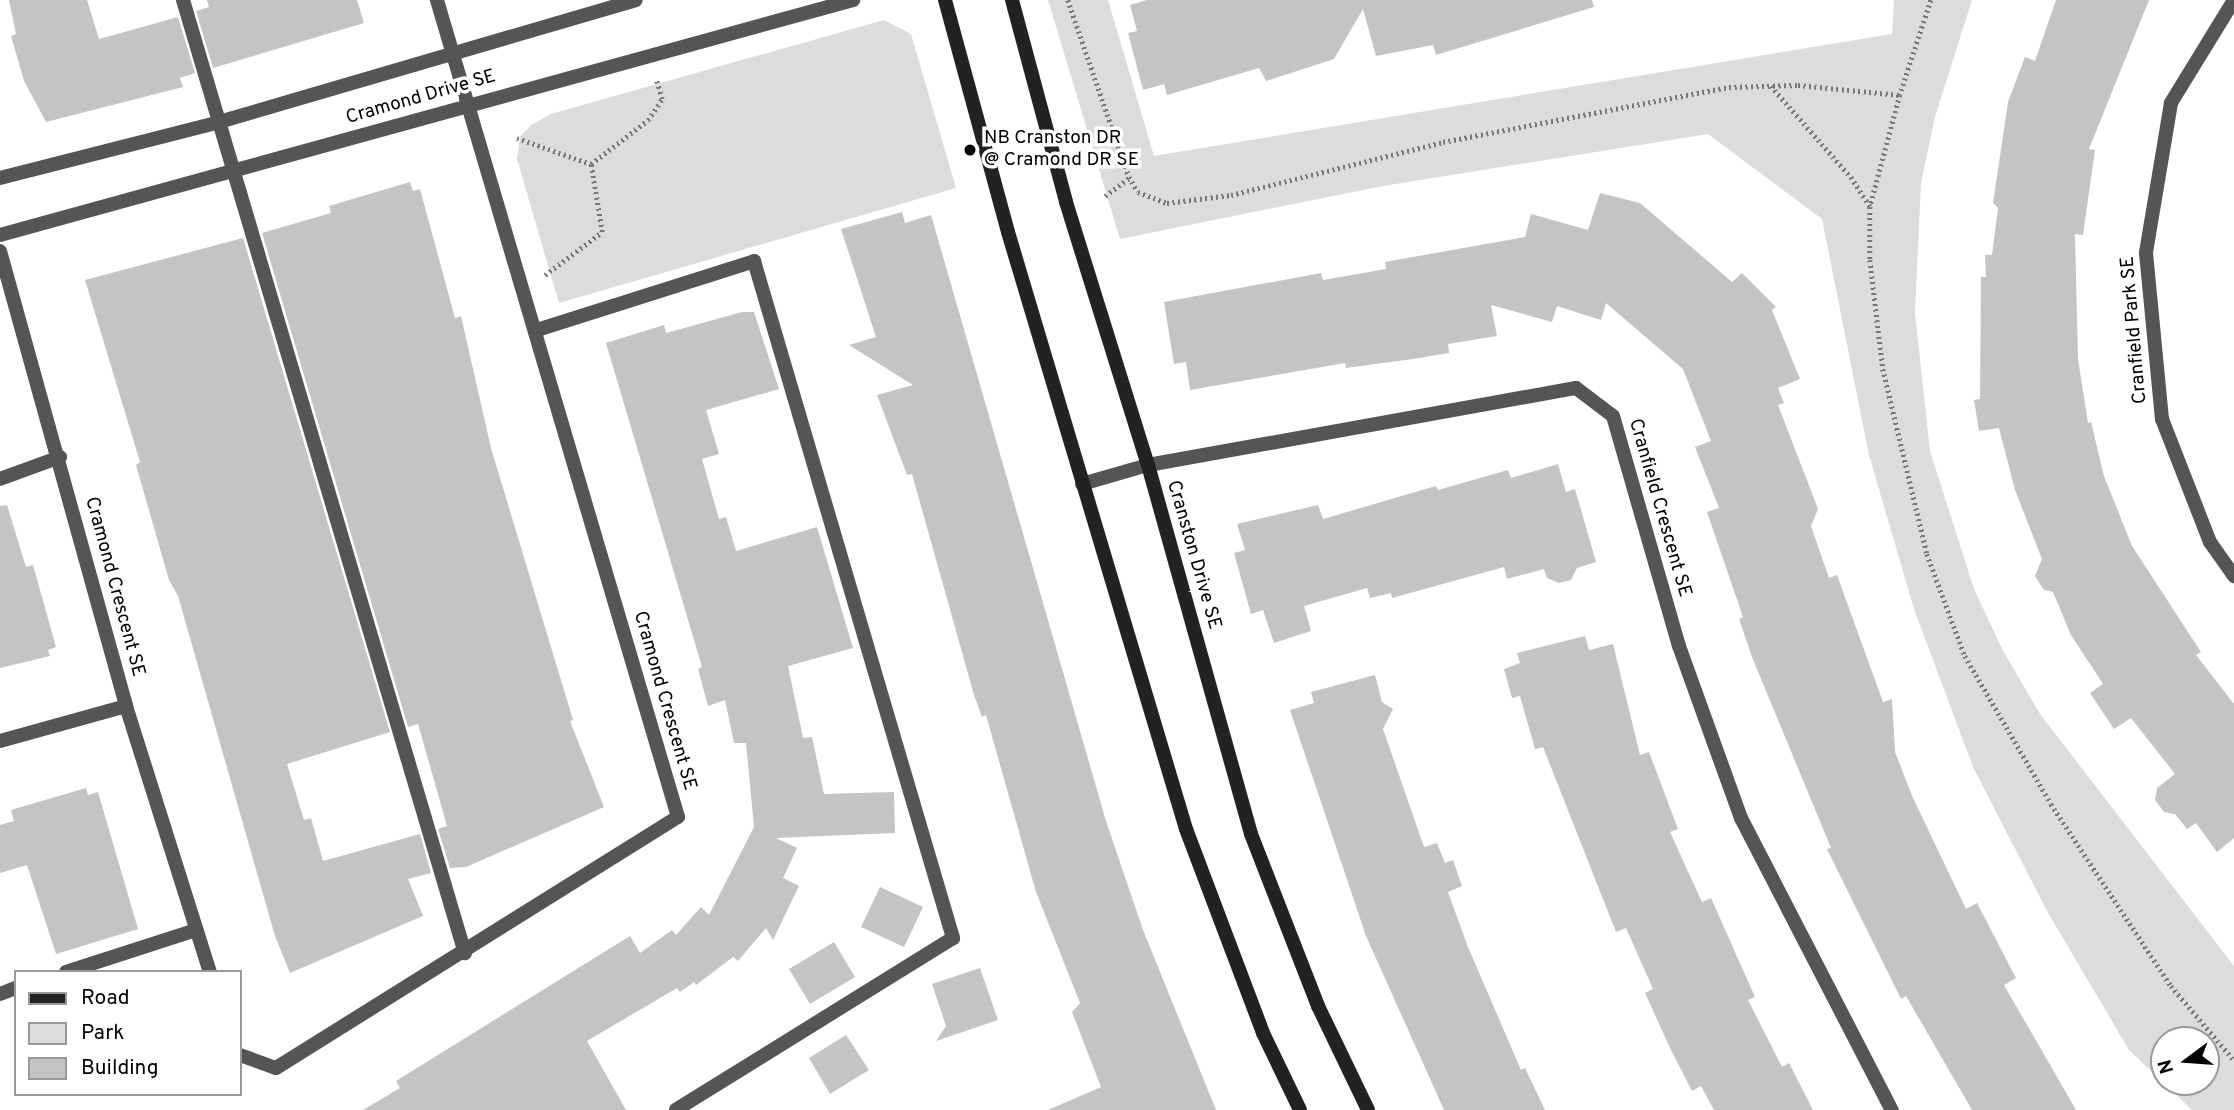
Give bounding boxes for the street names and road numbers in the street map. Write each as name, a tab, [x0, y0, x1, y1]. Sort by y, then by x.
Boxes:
street label: Cramond Drive SE	[343, 66, 499, 130]
street label: Cranfield Park SE	[2117, 255, 2153, 405]
street label: Cranfield Crescent SE	[1623, 416, 1695, 600]
street label: Cranston Drive SE	[1161, 478, 1225, 632]
street label: Cramond Crescent SE	[79, 495, 149, 679]
street label: Cramond Crescent SE	[627, 609, 701, 793]

